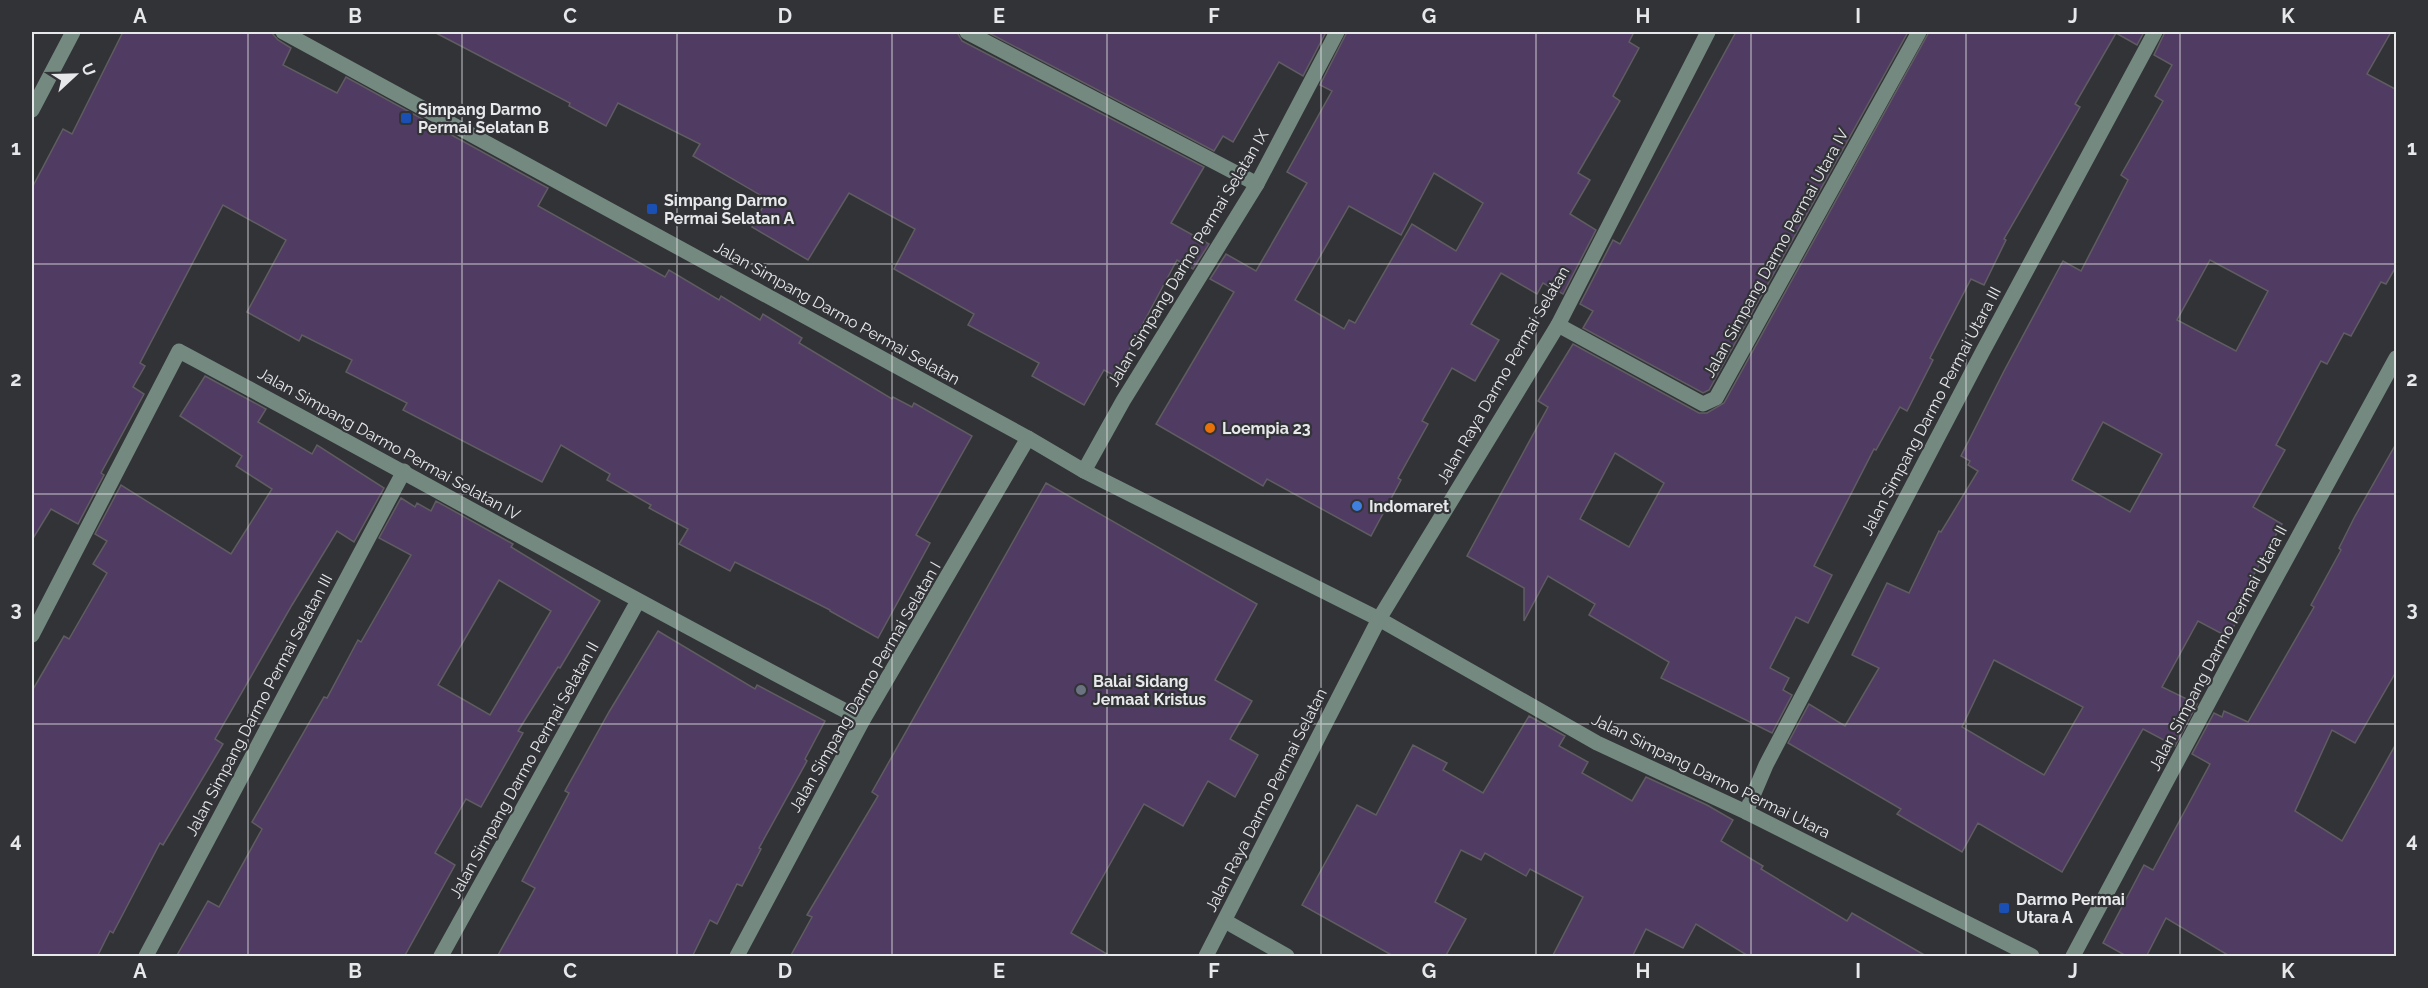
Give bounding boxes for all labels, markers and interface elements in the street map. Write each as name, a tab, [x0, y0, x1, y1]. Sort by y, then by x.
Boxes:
text: A	[133, 4, 147, 28]
text: B	[348, 4, 362, 28]
text: C	[563, 4, 577, 28]
text: D	[778, 4, 792, 28]
text: E	[993, 4, 1005, 28]
text: F	[1208, 4, 1220, 28]
text: G	[1422, 4, 1436, 28]
text: H	[1636, 4, 1650, 28]
text: I	[1855, 4, 1861, 28]
text: J	[2068, 4, 2078, 28]
text: K	[2281, 4, 2295, 28]
north arrow	[45, 45, 105, 105]
text: U	[77, 60, 100, 79]
place label: Simpang Darmo Permai Selatan B	[418, 100, 549, 137]
marker: Simpang Darmo Permai Selatan B	[399, 111, 413, 125]
street label: Jalan Simpang Darmo Permai Selatan IX	[1104, 125, 1273, 390]
street label: Jalan Simpang Darmo Permai Utara IV	[1699, 125, 1853, 381]
text: 1	[11, 136, 21, 160]
text: 1	[2407, 136, 2417, 160]
place label: Simpang Darmo Permai Selatan A	[664, 191, 794, 228]
marker: Simpang Darmo Permai Selatan A	[645, 202, 659, 216]
street label: Jalan Simpang Darmo Permai Selatan	[711, 237, 963, 389]
street label: Jalan Raya Darmo Permai Selatan	[1433, 263, 1573, 487]
street label: Jalan Simpang Darmo Permai Utara III	[1857, 283, 2005, 539]
street label: Jalan Simpang Darmo Permai Selatan IV	[255, 364, 524, 524]
text: 2	[10, 367, 22, 391]
text: 2	[2406, 367, 2418, 391]
place label: Loempia 23	[1222, 419, 1311, 438]
marker: Loempia 23	[1203, 421, 1217, 435]
place label: Indomaret	[1369, 497, 1449, 516]
marker: Indomaret	[1350, 499, 1364, 513]
street label: Jalan Simpang Darmo Permai Utara II	[2145, 522, 2291, 774]
street label: Jalan Simpang Darmo Permai Selatan I	[785, 558, 945, 816]
street label: Jalan Simpang Darmo Permai Selatan III	[182, 571, 336, 839]
text: 3	[10, 597, 22, 621]
text: 3	[2406, 597, 2418, 621]
street label: Jalan Simpang Darmo Permai Selatan II	[445, 639, 603, 901]
place label: Balai Sidang Jemaat Kristus	[1093, 672, 1206, 709]
marker: Balai Sidang Jemaat Kristus	[1074, 683, 1088, 697]
street label: Jalan Raya Darmo Permai Selatan	[1201, 685, 1331, 915]
street label: Jalan Simpang Darmo Permai Utara	[1589, 710, 1833, 842]
text: 4	[10, 828, 22, 852]
text: 4	[2406, 828, 2418, 852]
place label: Darmo Permai Utara A	[2016, 890, 2125, 927]
marker: Darmo Permai Utara A	[1997, 901, 2011, 915]
text: A	[133, 959, 147, 983]
text: B	[348, 959, 362, 983]
text: C	[563, 959, 577, 983]
text: D	[778, 959, 792, 983]
text: E	[993, 959, 1005, 983]
text: F	[1208, 959, 1220, 983]
text: G	[1422, 959, 1436, 983]
text: H	[1636, 959, 1650, 983]
text: I	[1855, 959, 1861, 983]
text: J	[2068, 959, 2078, 983]
text: K	[2281, 959, 2295, 983]

